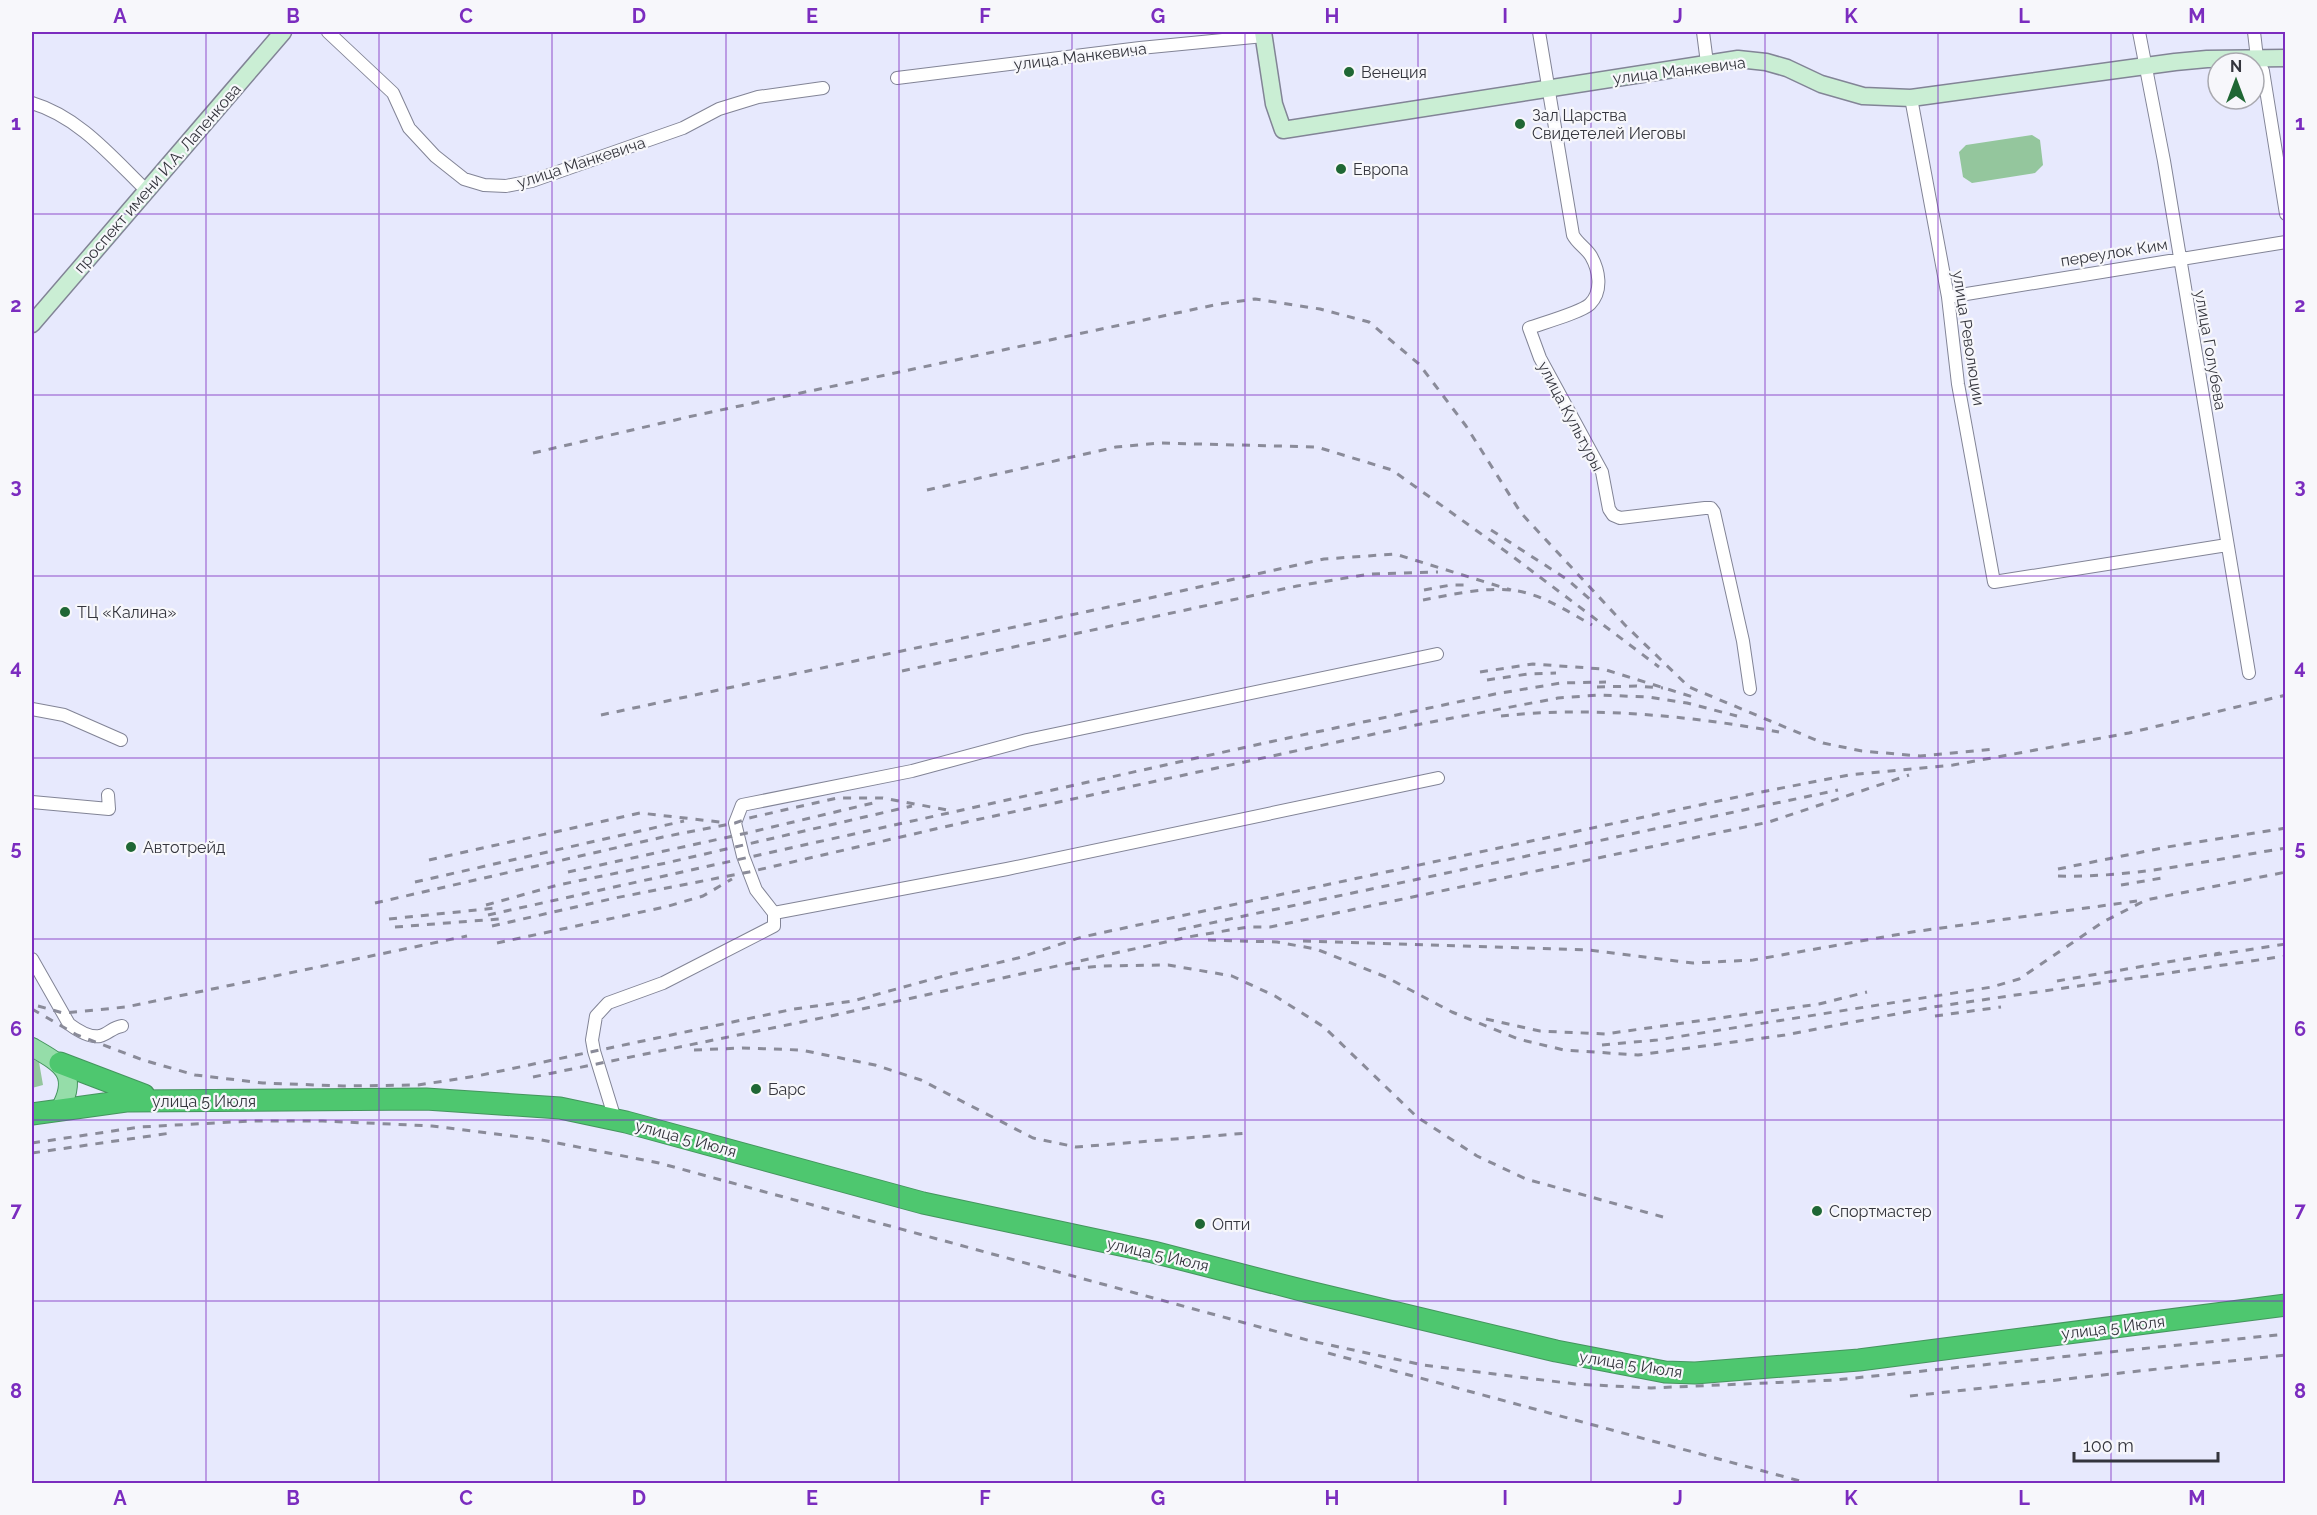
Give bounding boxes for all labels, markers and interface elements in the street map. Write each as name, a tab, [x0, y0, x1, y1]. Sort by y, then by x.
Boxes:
text: A	[113, 4, 127, 28]
text: B	[286, 4, 300, 28]
text: C	[459, 4, 473, 28]
text: D	[632, 4, 646, 28]
text: E	[806, 4, 818, 28]
text: F	[979, 4, 991, 28]
text: G	[1151, 4, 1165, 28]
text: H	[1325, 4, 1339, 28]
text: I	[1502, 4, 1508, 28]
text: J	[1673, 4, 1683, 28]
text: K	[1844, 4, 1858, 28]
text: L	[2018, 4, 2030, 28]
text: M	[2188, 4, 2206, 28]
street label: улица Манкевича	[1013, 39, 1148, 74]
north arrow	[2206, 51, 2266, 111]
street label: улица Манкевича	[1612, 53, 1747, 88]
text: N	[2230, 57, 2242, 76]
place label: Венеция	[1361, 63, 1427, 82]
marker: Венеция	[1342, 65, 1356, 79]
street label: проспект имени И.А. Лапенкова	[70, 80, 245, 277]
place label: Зал Царства Свидетелей Иеговы	[1532, 106, 1686, 143]
text: 1	[11, 111, 21, 135]
text: 1	[2295, 111, 2305, 135]
marker: Зал Царства Свидетелей Иеговы	[1513, 117, 1527, 131]
street label: улица Манкевича	[515, 133, 648, 192]
place label: Европа	[1353, 160, 1408, 179]
marker: Европа	[1334, 162, 1348, 176]
street label: переулок Ким	[2059, 235, 2169, 270]
street label: улица Революции	[1948, 269, 1989, 407]
street label: улица Голубева	[2191, 289, 2230, 411]
text: 2	[10, 293, 22, 317]
text: 2	[2294, 293, 2306, 317]
street label: улица Культуры	[1534, 358, 1607, 474]
text: 3	[10, 474, 22, 498]
text: 3	[2294, 474, 2306, 498]
place label: ТЦ «Калина»	[77, 603, 176, 622]
marker: ТЦ «Калина»	[58, 605, 72, 619]
text: 4	[10, 655, 22, 679]
text: 4	[2294, 655, 2306, 679]
text: 5	[10, 836, 22, 860]
text: 5	[2294, 836, 2306, 860]
place label: Автотрейд	[143, 838, 225, 857]
marker: Автотрейд	[124, 840, 138, 854]
text: 6	[10, 1017, 22, 1041]
text: 6	[2294, 1017, 2306, 1041]
place label: Барс	[768, 1080, 806, 1099]
marker: Барс	[749, 1082, 763, 1096]
street label: улица 5 Июля	[152, 1092, 256, 1111]
street label: улица 5 Июля	[633, 1116, 739, 1161]
text: 7	[10, 1198, 22, 1222]
text: 7	[2294, 1198, 2306, 1222]
place label: Спортмастер	[1829, 1202, 1932, 1221]
marker: Спортмастер	[1810, 1204, 1824, 1218]
place label: Опти	[1212, 1215, 1250, 1234]
marker: Опти	[1193, 1217, 1207, 1231]
street label: улица 5 Июля	[1105, 1234, 1211, 1275]
street label: улица 5 Июля	[2060, 1312, 2166, 1343]
street label: улица 5 Июля	[1578, 1347, 1684, 1382]
text: 8	[10, 1379, 22, 1403]
text: 8	[2294, 1379, 2306, 1403]
scale bar	[2074, 1425, 2218, 1463]
text: 100 m	[2083, 1435, 2134, 1456]
text: A	[113, 1486, 127, 1510]
text: B	[286, 1486, 300, 1510]
text: C	[459, 1486, 473, 1510]
text: D	[632, 1486, 646, 1510]
text: E	[806, 1486, 818, 1510]
text: F	[979, 1486, 991, 1510]
text: G	[1151, 1486, 1165, 1510]
text: H	[1325, 1486, 1339, 1510]
text: I	[1502, 1486, 1508, 1510]
text: J	[1673, 1486, 1683, 1510]
text: K	[1844, 1486, 1858, 1510]
text: L	[2018, 1486, 2030, 1510]
text: M	[2188, 1486, 2206, 1510]

